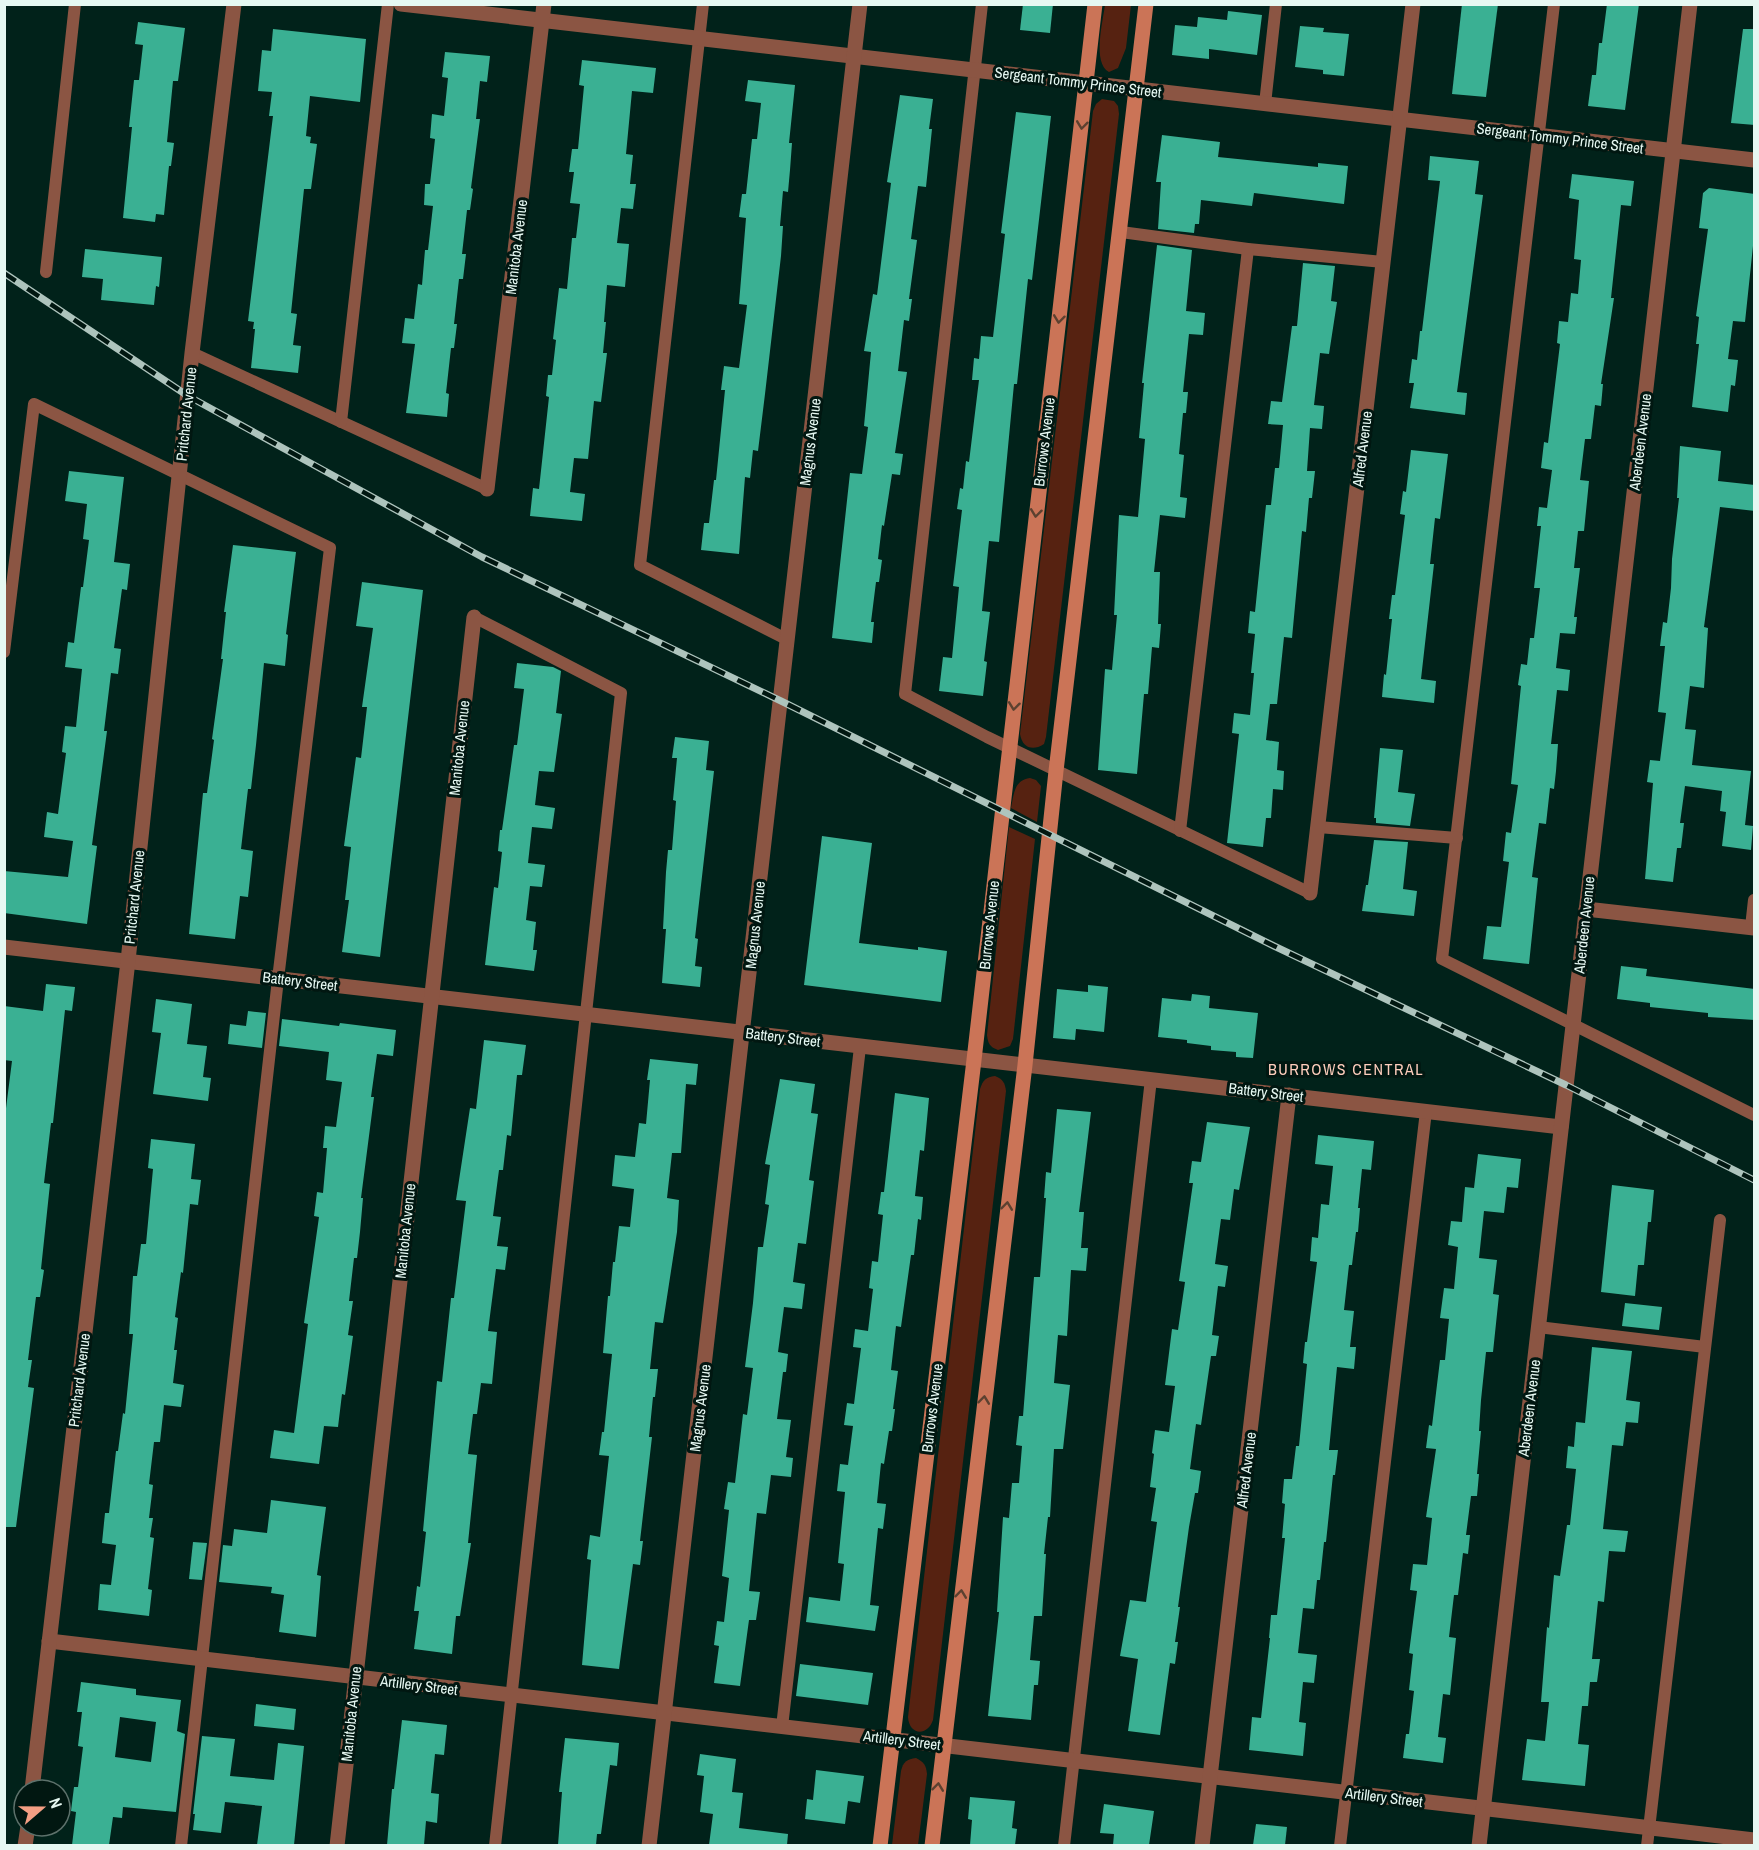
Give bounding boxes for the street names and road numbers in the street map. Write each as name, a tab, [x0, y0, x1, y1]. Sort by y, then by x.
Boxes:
street label: Sergeant Tommy Prince Street	[993, 61, 1163, 103]
street label: Sergeant Tommy Prince Street	[1475, 117, 1645, 159]
street label: Manitoba Avenue	[500, 198, 532, 296]
street label: Pritchard Avenue	[171, 366, 201, 462]
street label: Aberdeen Avenue	[1624, 392, 1656, 493]
street label: Burrows Avenue	[1028, 396, 1060, 488]
street label: Magnus Avenue	[794, 397, 826, 487]
street label: Alfred Avenue	[1347, 410, 1377, 489]
street label: Manitoba Avenue	[444, 699, 474, 797]
street label: Pritchard Avenue	[119, 849, 149, 945]
street label: Aberdeen Avenue	[1568, 875, 1600, 976]
street label: Burrows Avenue	[974, 879, 1004, 971]
street label: Magnus Avenue	[740, 880, 770, 970]
street label: Battery Street	[261, 966, 339, 996]
street label: Battery Street	[744, 1022, 822, 1052]
street label: Battery Street	[1227, 1077, 1305, 1107]
street label: Manitoba Avenue	[390, 1182, 420, 1280]
street label: Pritchard Avenue	[63, 1332, 95, 1428]
street label: Aberdeen Avenue	[1513, 1358, 1545, 1459]
street label: Burrows Avenue	[916, 1362, 948, 1454]
street label: Magnus Avenue	[684, 1363, 716, 1453]
street label: Alfred Avenue	[1231, 1431, 1261, 1510]
street label: Manitoba Avenue	[336, 1665, 366, 1763]
street label: Artillery Street	[378, 1670, 460, 1700]
street label: Artillery Street	[861, 1725, 943, 1755]
street label: Artillery Street	[1343, 1782, 1425, 1812]

